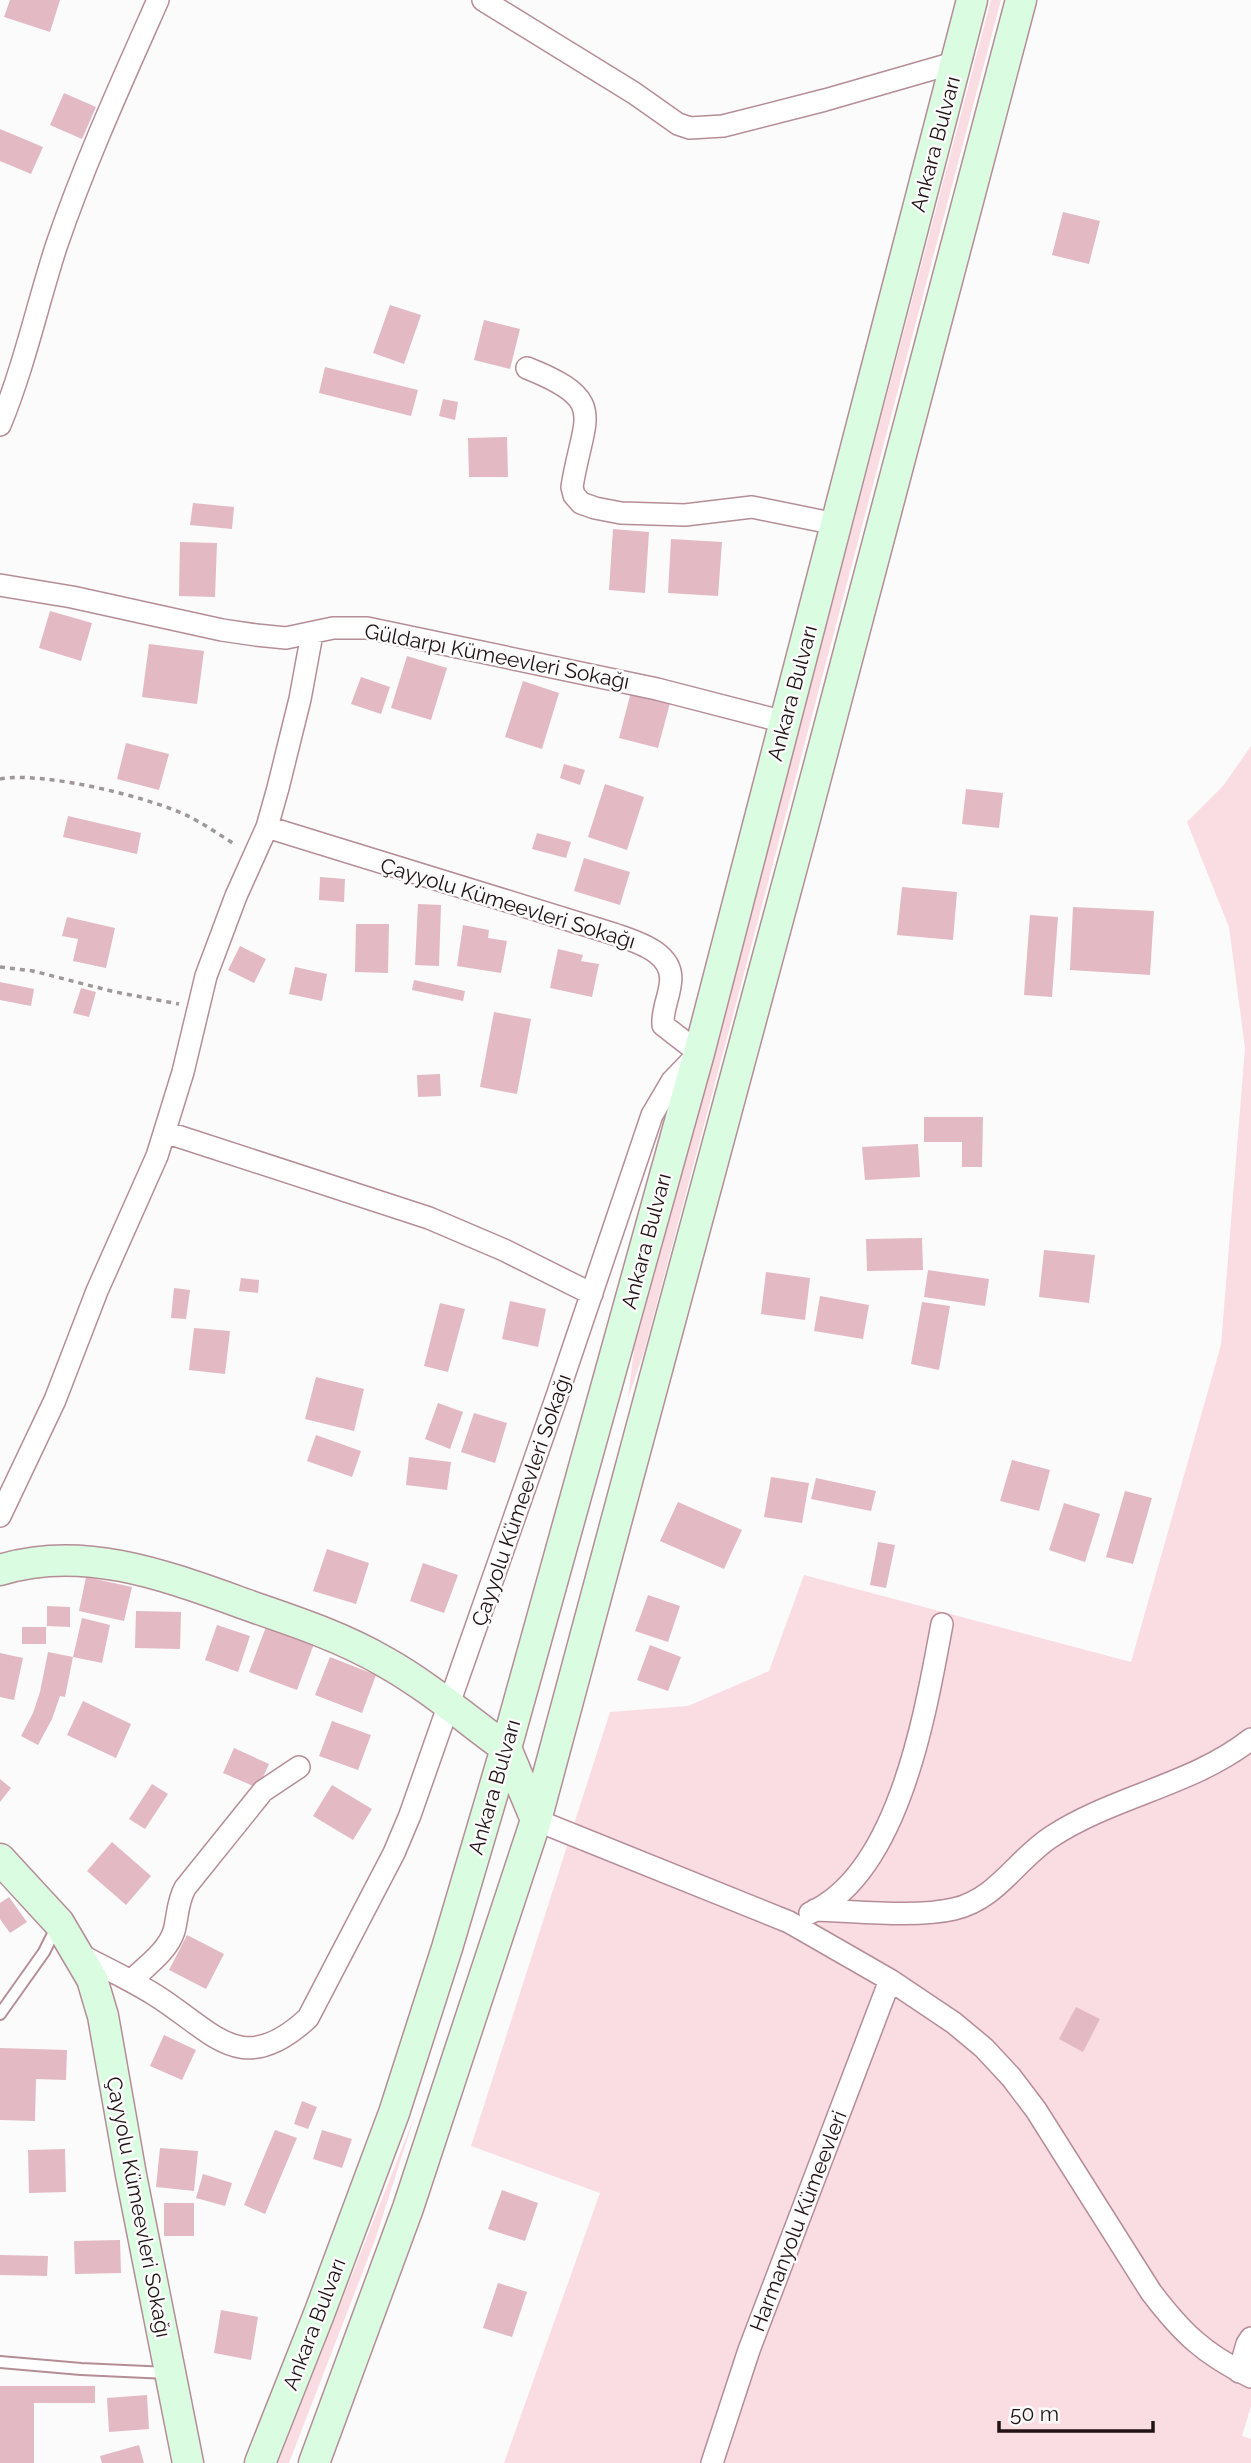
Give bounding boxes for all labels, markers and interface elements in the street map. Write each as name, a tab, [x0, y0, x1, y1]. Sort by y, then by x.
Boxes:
street label: Ankara Bulvarı	[905, 74, 965, 214]
street label: Güldarpı Kümeevleri Sokağı	[363, 618, 631, 694]
street label: Ankara Bulvarı	[762, 623, 822, 763]
street label: Çayyolu Kümeevleri Sokağı	[378, 852, 638, 954]
street label: Ankara Bulvarı	[616, 1171, 676, 1311]
street label: Çayyolu Kümeevleri Sokağı	[466, 1371, 576, 1629]
street label: Ankara Bulvarı	[463, 1717, 525, 1857]
street label: Çayyolu Kümeevleri Sokağı	[101, 2075, 177, 2339]
street label: Harmanyolu Kümeevleri	[744, 2107, 852, 2335]
street label: Ankara Bulvarı	[277, 2255, 351, 2393]
scale bar	[999, 2390, 1153, 2434]
text: 50 m	[1010, 2401, 1059, 2426]

